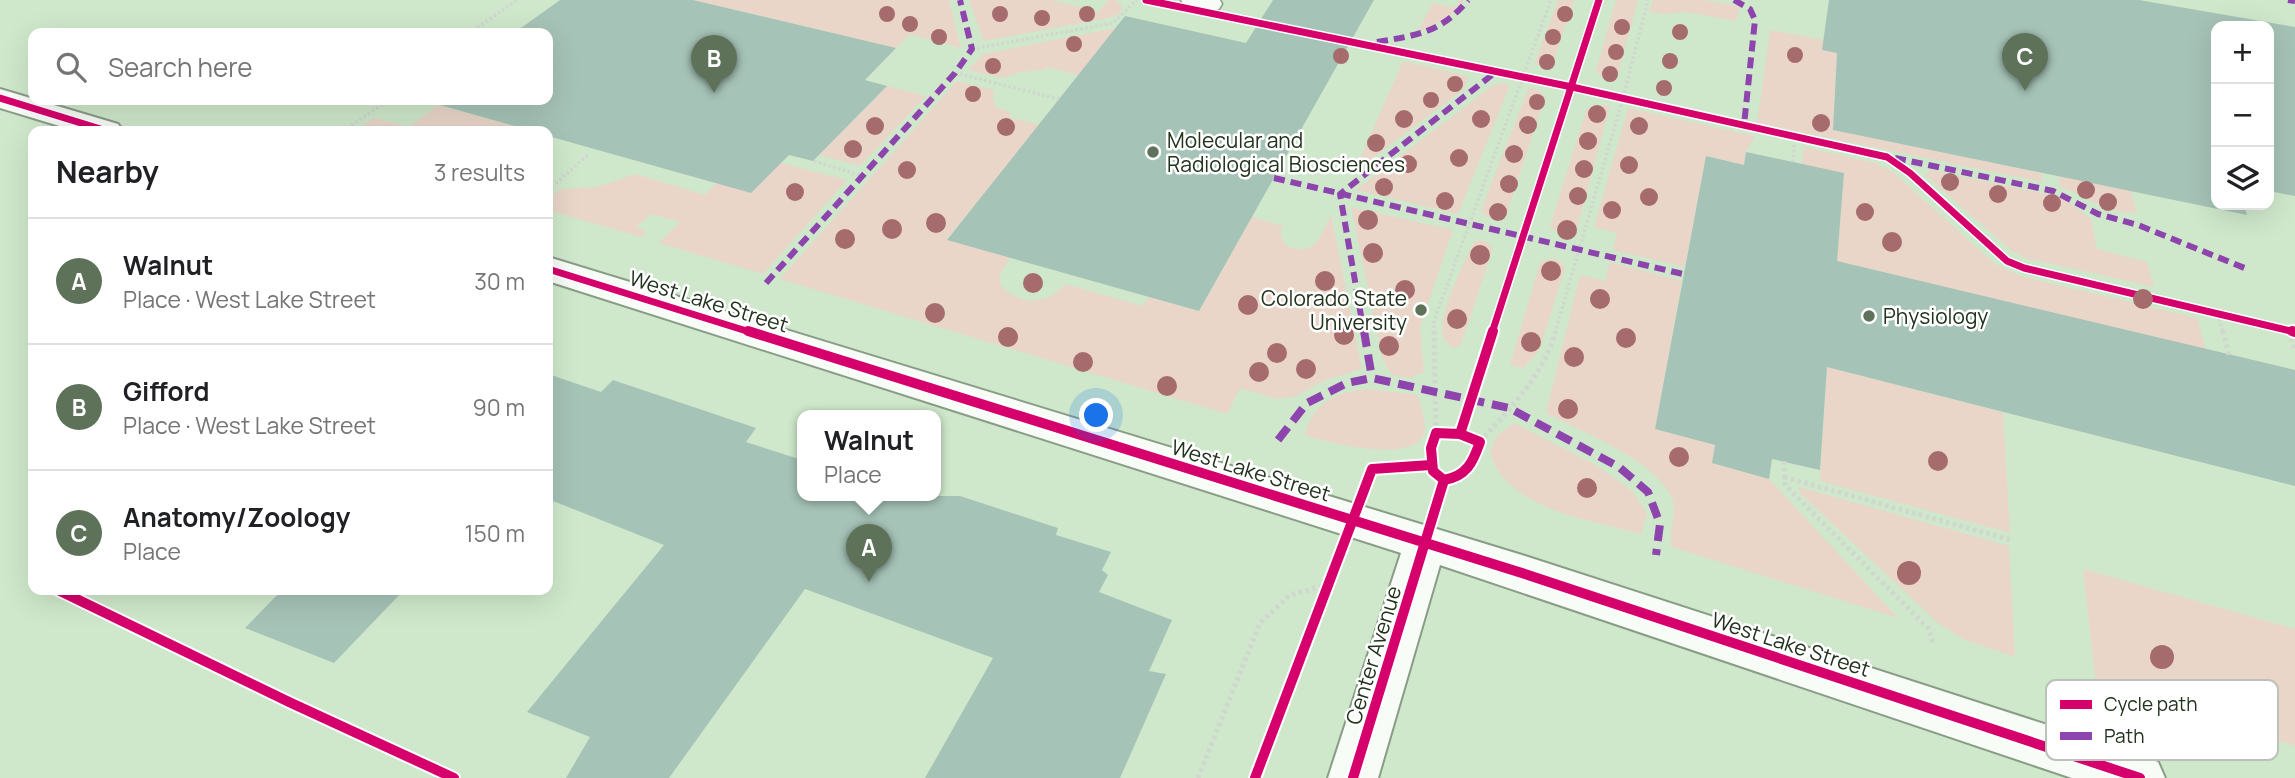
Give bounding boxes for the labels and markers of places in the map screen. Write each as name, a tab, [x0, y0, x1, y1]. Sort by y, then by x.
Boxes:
pin: C	[2002, 33, 2048, 91]
pin: B	[691, 35, 737, 93]
place label: Molecular and Radiological Biosciences	[1167, 126, 1405, 178]
marker: Molecular and Radiological Biosciences	[1145, 144, 1161, 160]
place label: Colorado State University	[1261, 284, 1407, 336]
marker: Colorado State University	[1413, 302, 1429, 318]
place label: Physiology	[1883, 302, 1988, 330]
marker: Physiology	[1861, 308, 1877, 324]
pin: A	[846, 524, 892, 582]

